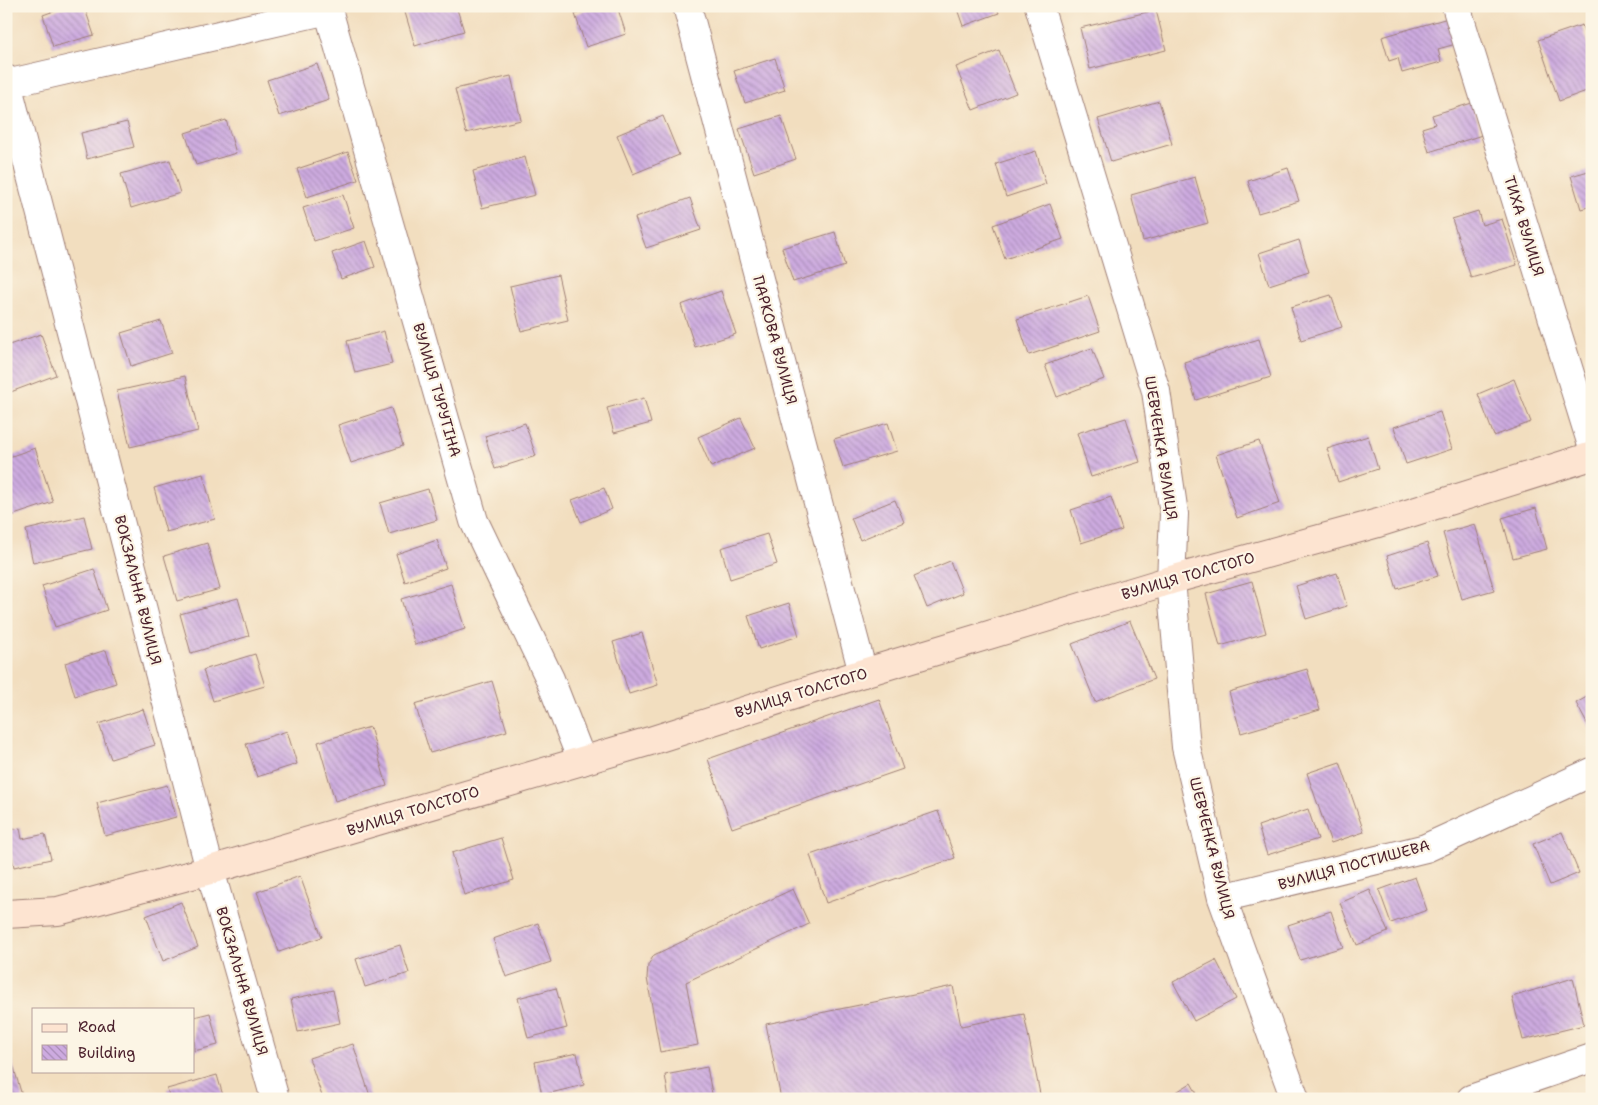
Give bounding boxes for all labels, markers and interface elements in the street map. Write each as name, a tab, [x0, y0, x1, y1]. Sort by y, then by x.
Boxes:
street label: ТИХА ВУЛИЦЯ	[1499, 173, 1549, 279]
street label: ПАРКОВА ВУЛИЦЯ	[748, 273, 802, 407]
street label: ВУЛИЦЯ ТУРУТІНА	[408, 321, 466, 459]
street label: ШЕВЧЕНКА ВУЛИЦЯ	[1140, 375, 1182, 521]
street label: ВОКЗАЛЬНА ВУЛИЦЯ	[110, 513, 166, 667]
street label: ВУЛИЦЯ ТОЛСТОГО	[1119, 547, 1257, 605]
street label: ВУЛИЦЯ ТОЛСТОГО	[732, 663, 870, 723]
street label: ШЕВЧЕНКА ВУЛИЦЯ	[1185, 775, 1239, 921]
street label: ВУЛИЦЯ ТОЛСТОГО	[344, 781, 482, 841]
street label: ВУЛИЦЯ ПОСТИШЕВА	[1276, 835, 1432, 895]
street label: ВОКЗАЛЬНА ВУЛИЦЯ	[211, 904, 273, 1058]
legend	[32, 1008, 195, 1072]
text: Road	[78, 1017, 116, 1037]
text: Building	[78, 1043, 135, 1063]

